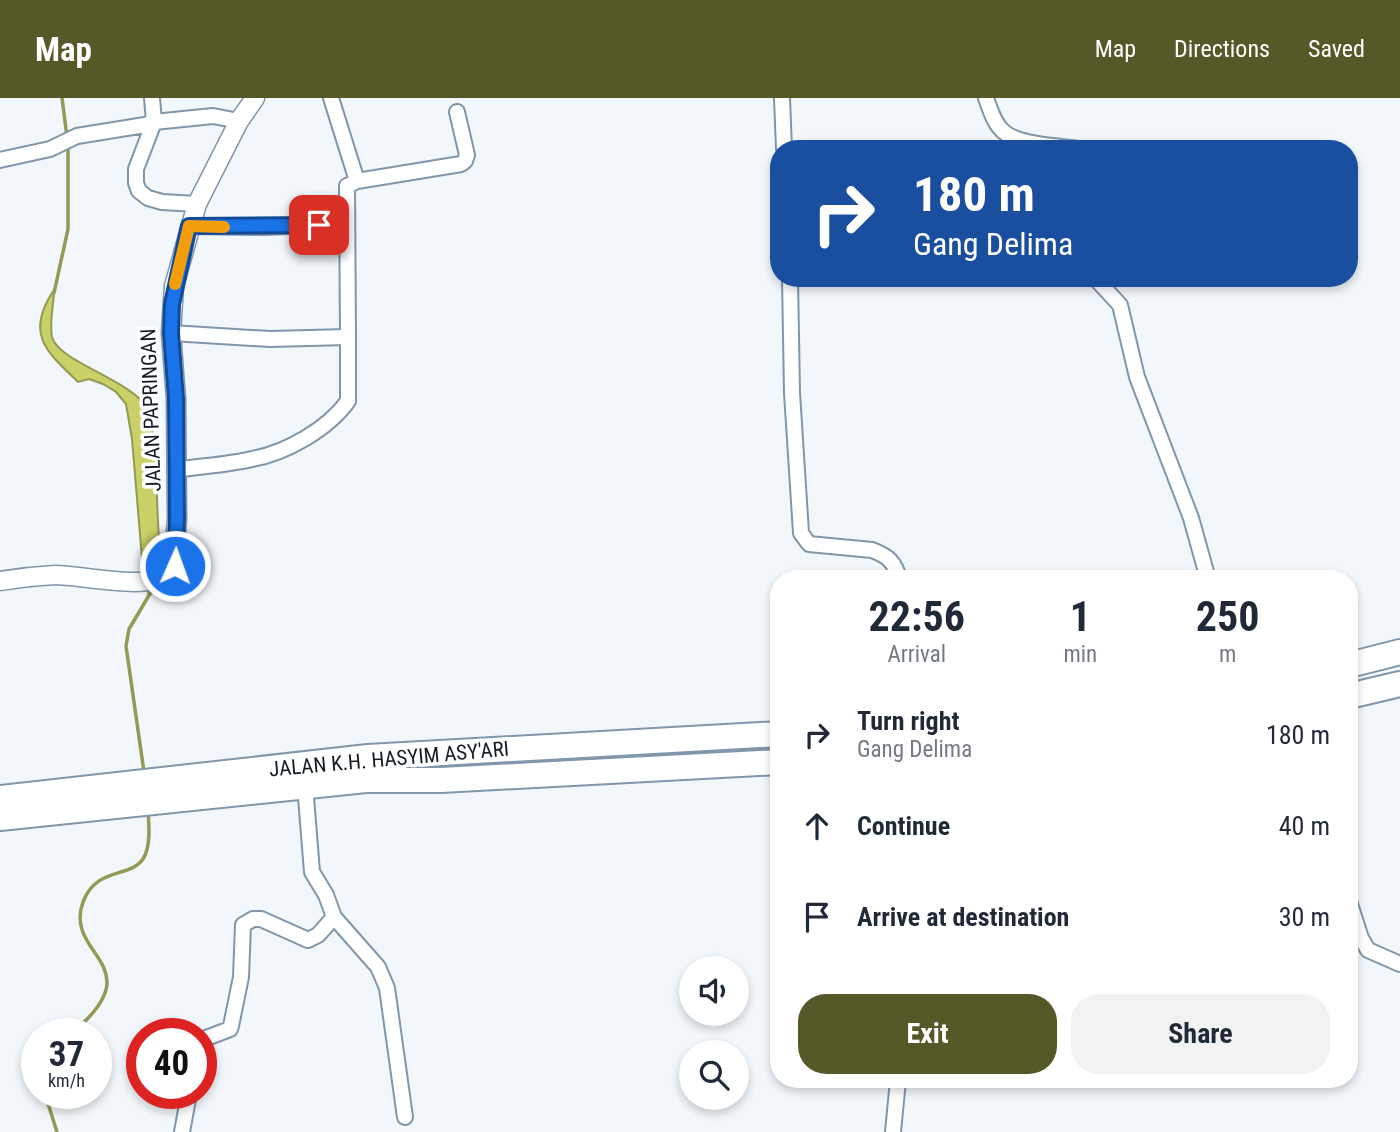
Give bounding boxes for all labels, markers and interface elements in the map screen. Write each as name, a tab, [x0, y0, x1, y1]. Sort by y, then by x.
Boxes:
text: Map	[35, 30, 92, 69]
text: Map	[1095, 35, 1136, 63]
text: Directions	[1174, 35, 1270, 63]
text: Saved	[1308, 35, 1365, 63]
text: 180 m	[913, 166, 1035, 223]
icon: right	[798, 168, 889, 259]
pin	[289, 195, 349, 255]
icon: arrive	[300, 206, 338, 244]
text: Gang Delima	[913, 225, 1073, 263]
street label: JALAN PAPRINGAN	[136, 328, 166, 492]
position arrow	[138, 529, 212, 603]
text: 22:56	[869, 592, 965, 641]
text: 1	[1070, 592, 1091, 641]
text: 250	[1196, 592, 1259, 641]
text: Arrival	[887, 641, 946, 668]
text: min	[1063, 641, 1097, 668]
text: m	[1219, 641, 1236, 668]
text: Turn right	[857, 706, 959, 736]
icon: right	[798, 716, 836, 754]
text: 180 m	[1266, 720, 1330, 750]
text: Gang Delima	[857, 736, 972, 763]
street label: JALAN K.H. HASYIM ASY'ARI	[268, 737, 510, 781]
icon: ahead	[798, 807, 836, 845]
text: Continue	[857, 811, 950, 841]
text: 40 m	[1279, 811, 1330, 841]
icon: arrive	[798, 898, 836, 936]
text: Arrive at destination	[857, 902, 1069, 932]
text: 30 m	[1279, 902, 1330, 932]
map controls	[679, 956, 749, 1110]
button: sound	[679, 956, 749, 1026]
button: Exit	[798, 994, 1057, 1074]
button: Share	[1071, 994, 1330, 1074]
speed limit sign: 40	[126, 1018, 217, 1109]
text: 37	[49, 1034, 84, 1075]
button: search	[679, 1040, 749, 1110]
text: km/h	[48, 1070, 85, 1091]

